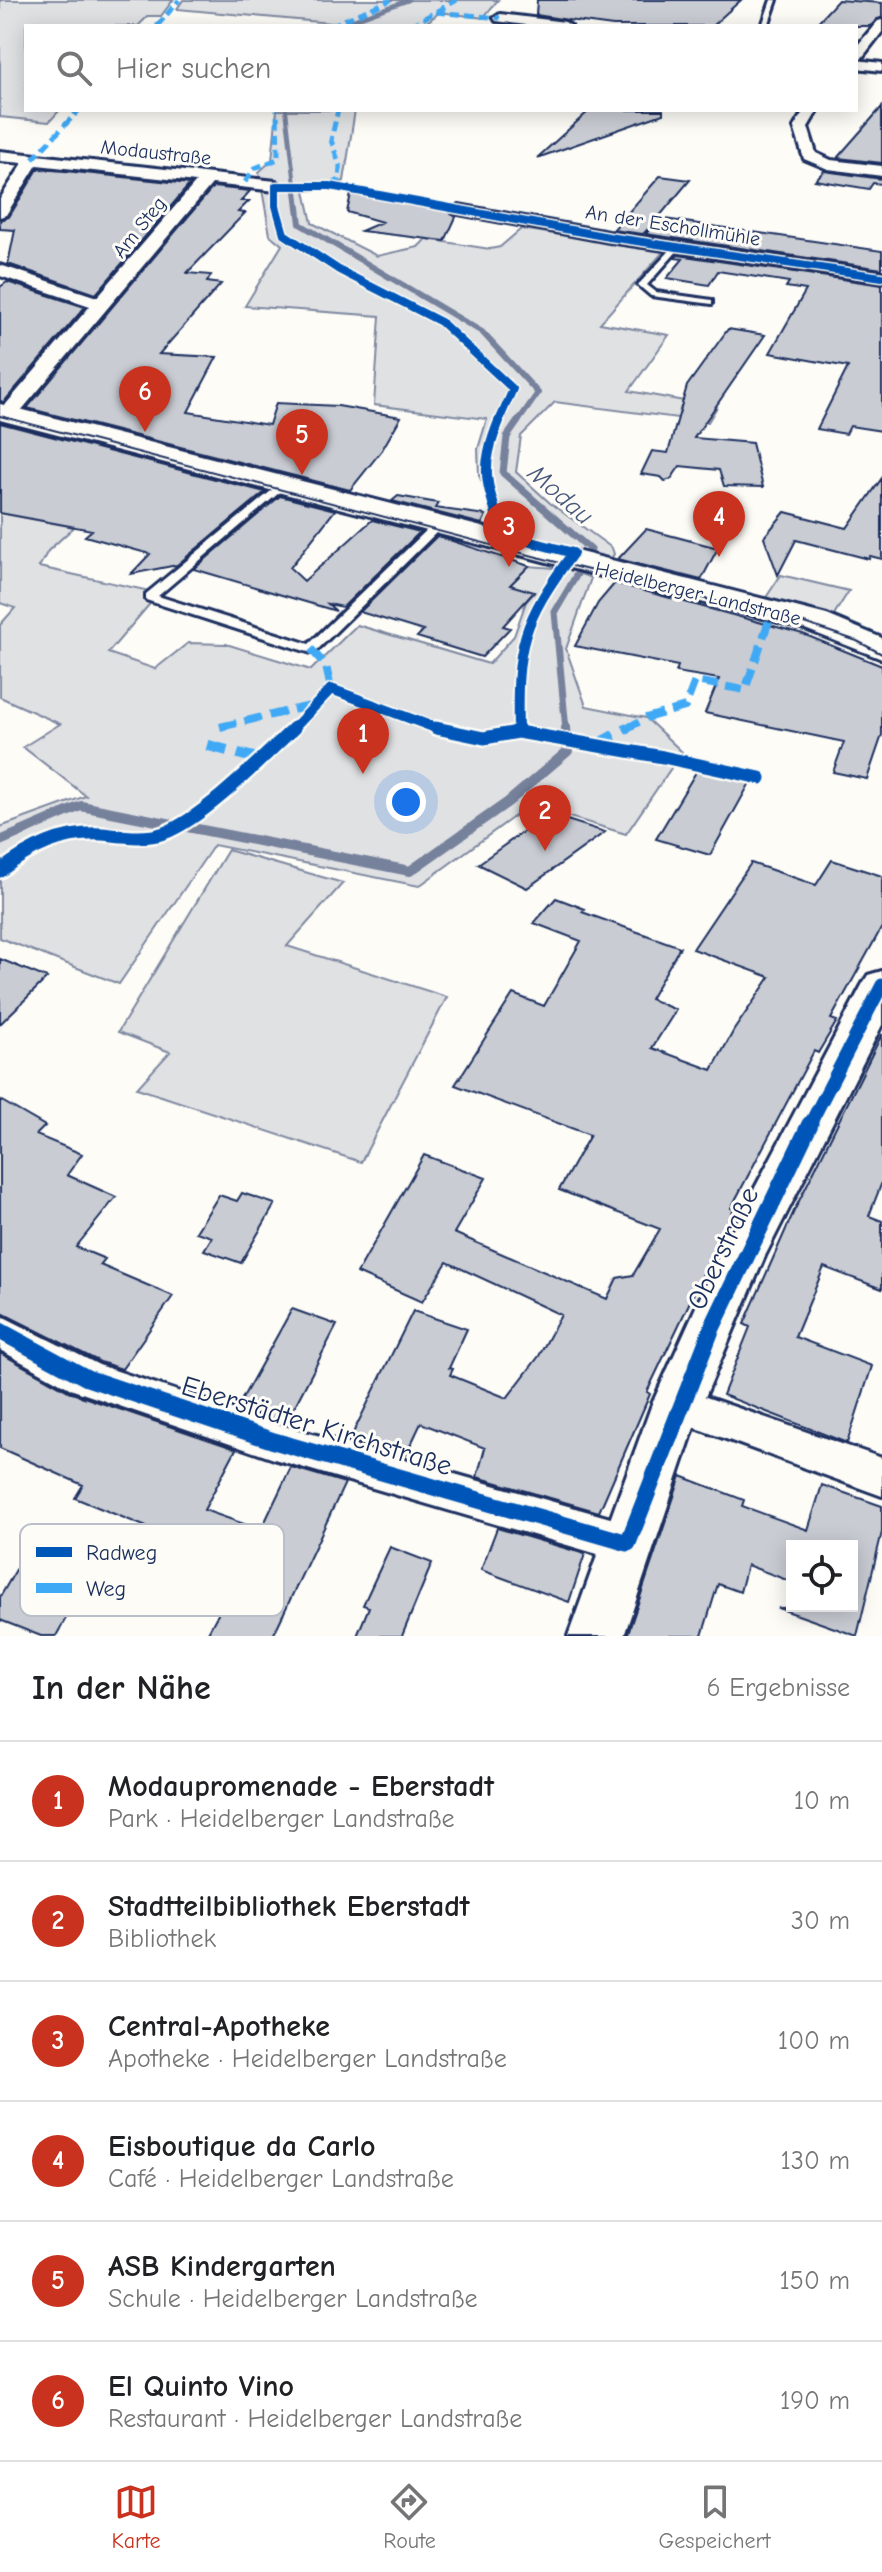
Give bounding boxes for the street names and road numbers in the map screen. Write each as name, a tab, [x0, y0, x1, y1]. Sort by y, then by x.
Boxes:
street label: Modaustraße	[100, 135, 212, 170]
street label: Am Steg	[108, 192, 171, 262]
street label: An der Eschollmühle	[584, 200, 762, 251]
street label: Heidelberger Landstraße	[593, 557, 803, 630]
street label: Oberstraße	[681, 1182, 765, 1315]
street label: Eberstädter Kirchstraße	[178, 1370, 456, 1482]

